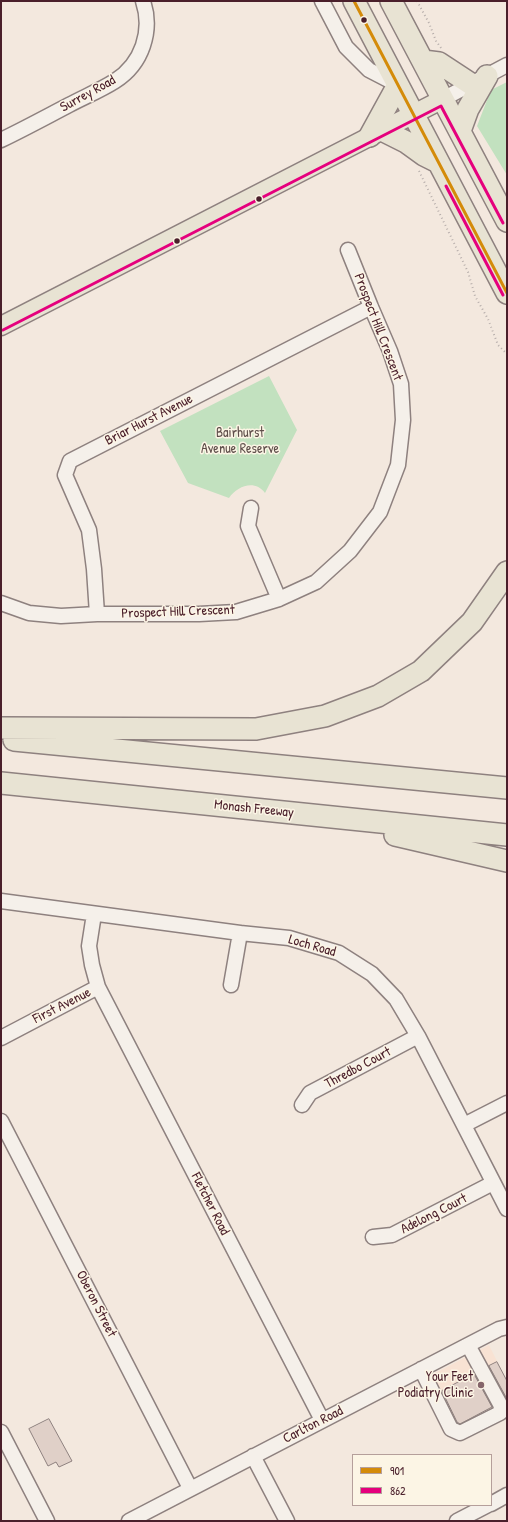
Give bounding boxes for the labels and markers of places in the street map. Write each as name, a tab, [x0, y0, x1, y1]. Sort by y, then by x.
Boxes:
unlabelled marker	[359, 15, 369, 25]
unlabelled marker	[254, 194, 264, 204]
unlabelled marker	[172, 236, 182, 246]
place label: Your Feet Podiatry Clinic	[398, 1369, 473, 1402]
marker: Your Feet Podiatry Clinic	[476, 1380, 486, 1390]

